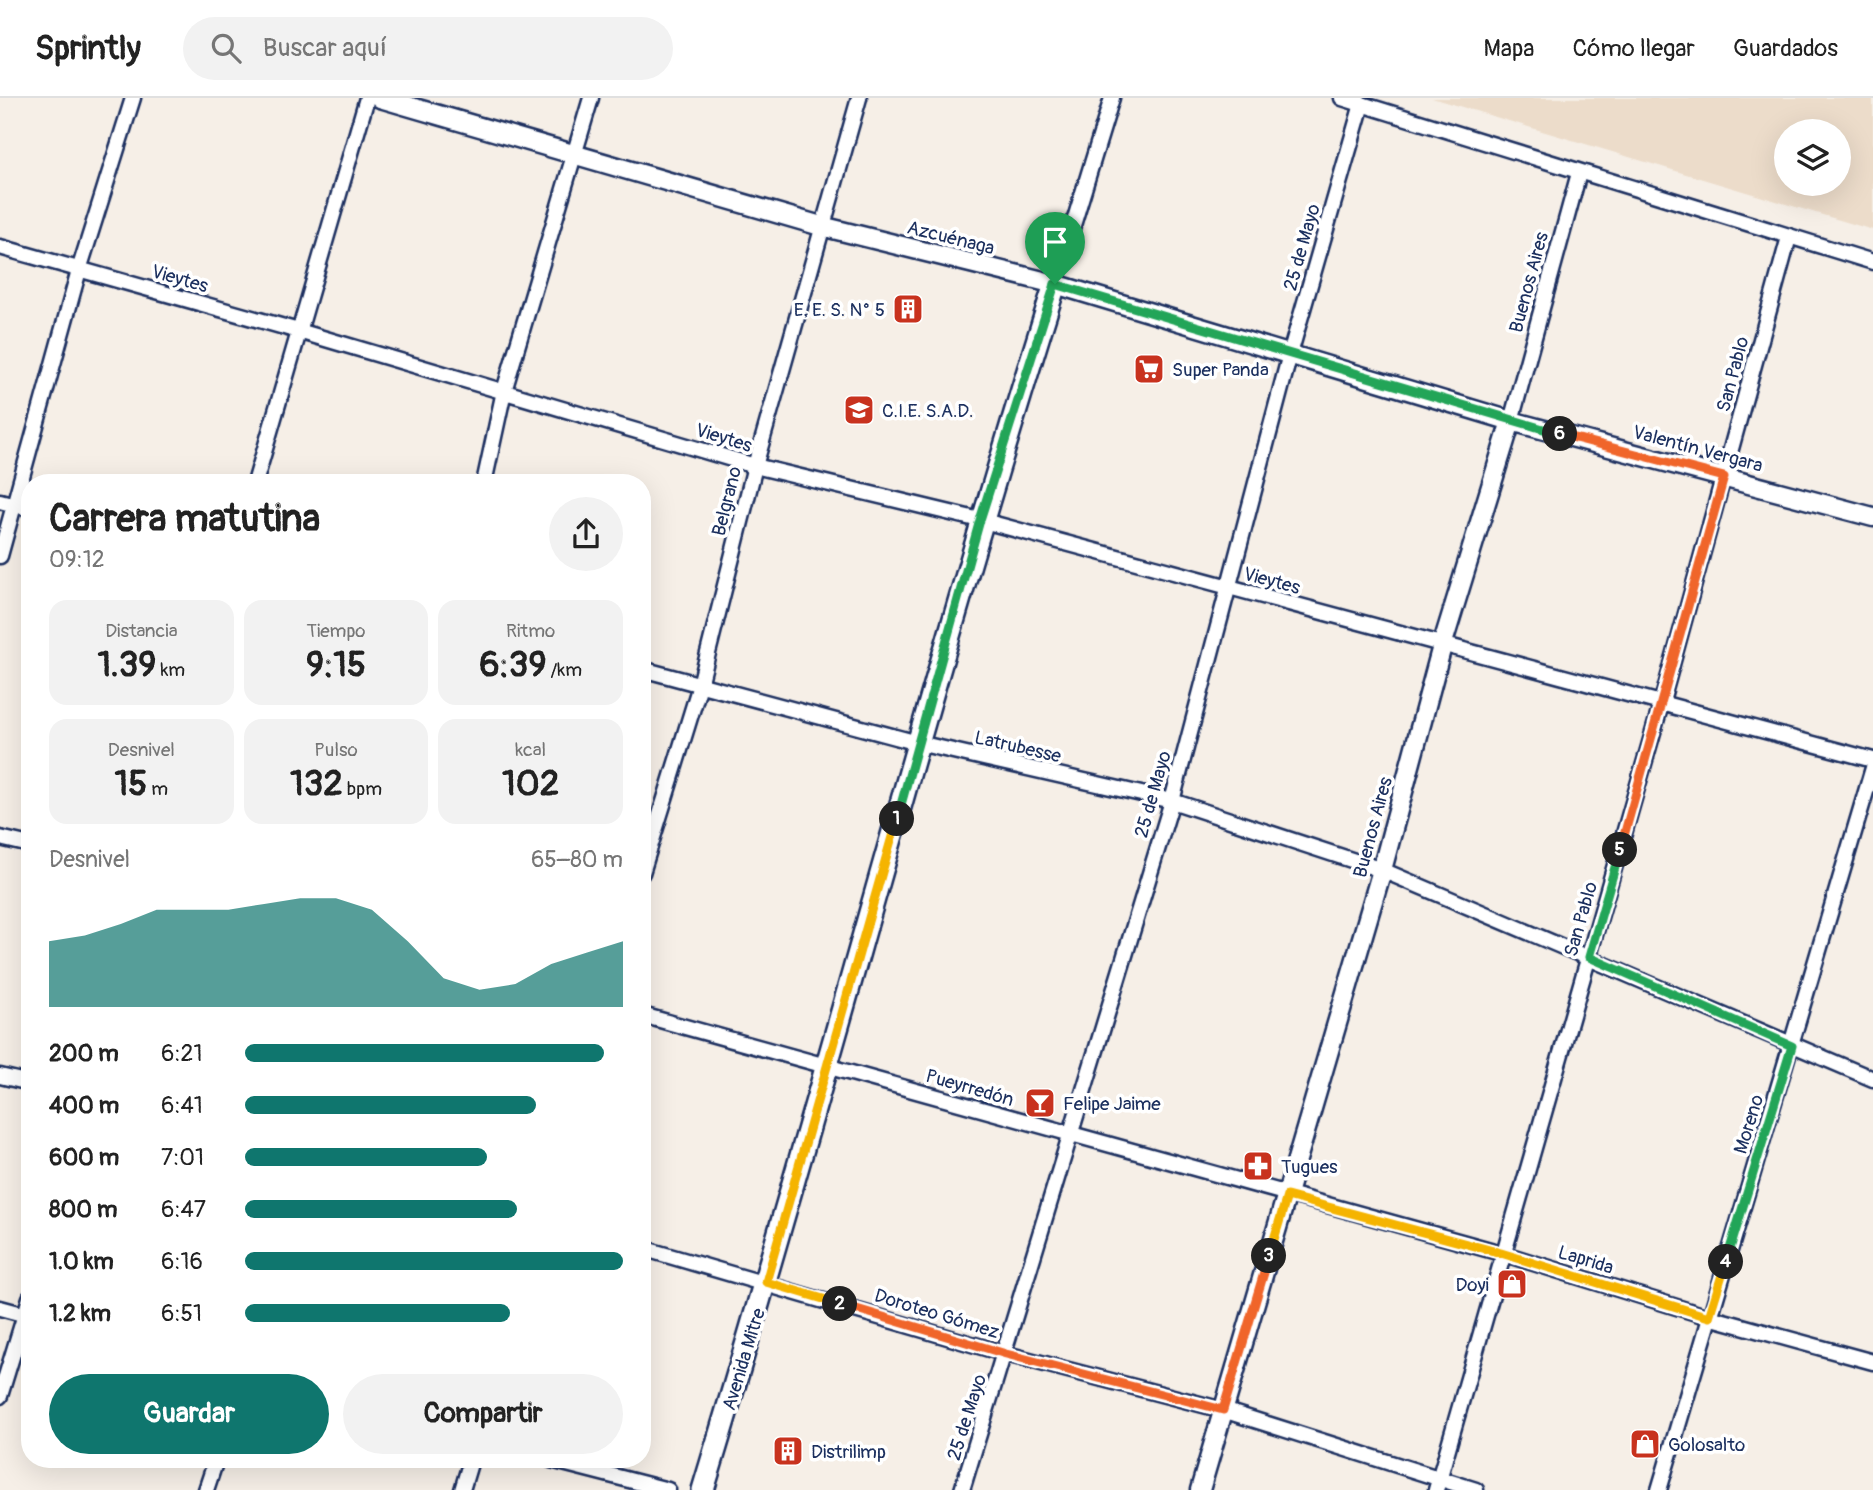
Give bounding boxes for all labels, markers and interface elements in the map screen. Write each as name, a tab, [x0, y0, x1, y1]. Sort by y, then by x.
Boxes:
search box	[183, 17, 673, 80]
text: Sprintly	[35, 28, 141, 69]
icon: search	[207, 29, 245, 67]
text: Buscar aquí	[263, 32, 387, 64]
text: Mapa	[1484, 34, 1535, 63]
text: Cómo llegar	[1573, 34, 1695, 63]
text: Guardados	[1733, 34, 1838, 63]
map controls	[1774, 119, 1851, 196]
button: layers	[1774, 119, 1851, 196]
street label: 25 de Mayo	[1278, 201, 1326, 293]
pin	[1025, 212, 1085, 284]
street label: Azcuénaga	[905, 216, 997, 260]
icon: arrive	[1036, 223, 1074, 261]
street label: Buenos Aires	[1504, 229, 1554, 335]
street label: Vieytes	[149, 259, 211, 299]
building icon: E. E. S. N° 5	[891, 292, 925, 326]
place label: E. E. S. N° 5	[794, 298, 885, 322]
street label: San Pablo	[1711, 334, 1755, 414]
supermarket icon: Super Panda	[1132, 352, 1166, 386]
place label: Super Panda	[1172, 358, 1269, 382]
school or university icon: C.I.E. S.A.D.	[842, 393, 876, 427]
place label: C.I.E. S.A.D.	[882, 399, 973, 423]
pin: 6	[1542, 416, 1578, 452]
street label: Vieytes	[693, 418, 755, 458]
street label: Valentín Vergara	[1630, 420, 1766, 478]
text: 6	[1554, 421, 1565, 445]
street label: Belgrano	[707, 464, 747, 538]
text: Carrera matutina	[49, 495, 320, 543]
button: share	[549, 497, 623, 571]
text: 09:12	[49, 545, 105, 574]
street label: Vieytes	[1241, 562, 1303, 600]
text: Distancia	[105, 619, 178, 643]
text: Tiempo	[306, 619, 366, 643]
text: Ritmo	[506, 619, 555, 643]
text: 1.39	[97, 643, 156, 687]
text: 9:15	[306, 643, 366, 687]
text: 6:39	[479, 643, 546, 687]
text: km	[156, 658, 185, 682]
text: /km	[546, 658, 582, 682]
street label: Latrubesse	[972, 725, 1064, 769]
text: Desnivel	[108, 738, 175, 762]
text: Pulso	[314, 738, 358, 762]
text: kcal	[515, 738, 546, 762]
street label: 25 de Mayo	[1129, 748, 1177, 840]
text: 15	[115, 762, 147, 806]
text: 132	[290, 762, 343, 806]
text: 102	[502, 762, 559, 806]
street label: Buenos Aires	[1348, 774, 1398, 880]
text: m	[147, 777, 168, 801]
text: bpm	[343, 777, 382, 801]
pin: 1	[880, 802, 914, 836]
text: 1	[893, 806, 900, 830]
pin: 5	[1602, 832, 1638, 868]
text: 5	[1614, 837, 1625, 861]
text: Desnivel	[49, 845, 130, 874]
text: 65–80 m	[531, 845, 623, 874]
street label: San Pablo	[1559, 879, 1603, 960]
text: 200 m	[49, 1039, 119, 1068]
text: 6:21	[161, 1039, 202, 1068]
street label: Pueyrredón	[923, 1064, 1017, 1112]
bar icon: Felipe Jaime	[1023, 1086, 1057, 1120]
text: 400 m	[49, 1091, 119, 1120]
text: 6:41	[161, 1091, 203, 1120]
place label: Felipe Jaime	[1063, 1092, 1161, 1116]
street label: Moreno	[1729, 1092, 1769, 1157]
text: 600 m	[49, 1143, 119, 1172]
text: 7:01	[161, 1143, 204, 1172]
pharmacy icon: Tugues	[1241, 1149, 1275, 1183]
place label: Tugues	[1281, 1155, 1338, 1179]
text: 800 m	[49, 1195, 117, 1224]
text: 6:47	[161, 1195, 206, 1224]
pin: 3	[1252, 1238, 1286, 1274]
street label: Laprida	[1555, 1240, 1617, 1280]
text: 3	[1263, 1243, 1274, 1267]
pin: 4	[1708, 1244, 1744, 1280]
text: 1.0 km	[49, 1247, 114, 1276]
text: 6:16	[161, 1247, 203, 1276]
text: 4	[1720, 1249, 1731, 1273]
shop icon: Doyi	[1495, 1267, 1529, 1301]
place label: Doyi	[1455, 1273, 1489, 1297]
street label: Doroteo Gómez	[871, 1284, 1002, 1344]
pin: 2	[822, 1286, 858, 1322]
text: 2	[834, 1291, 845, 1315]
text: 1.2 km	[49, 1299, 111, 1328]
text: 6:51	[161, 1299, 202, 1328]
street label: Avenida Mitre	[717, 1305, 771, 1413]
street label: 25 de Mayo	[942, 1371, 992, 1463]
button: Guardar	[49, 1374, 329, 1454]
button: Compartir	[343, 1374, 623, 1454]
shop icon: Golosalto	[1628, 1427, 1662, 1461]
place label: Golosalto	[1668, 1433, 1745, 1457]
building icon: Distrilimp	[771, 1434, 805, 1468]
place label: Distrilimp	[811, 1440, 886, 1464]

